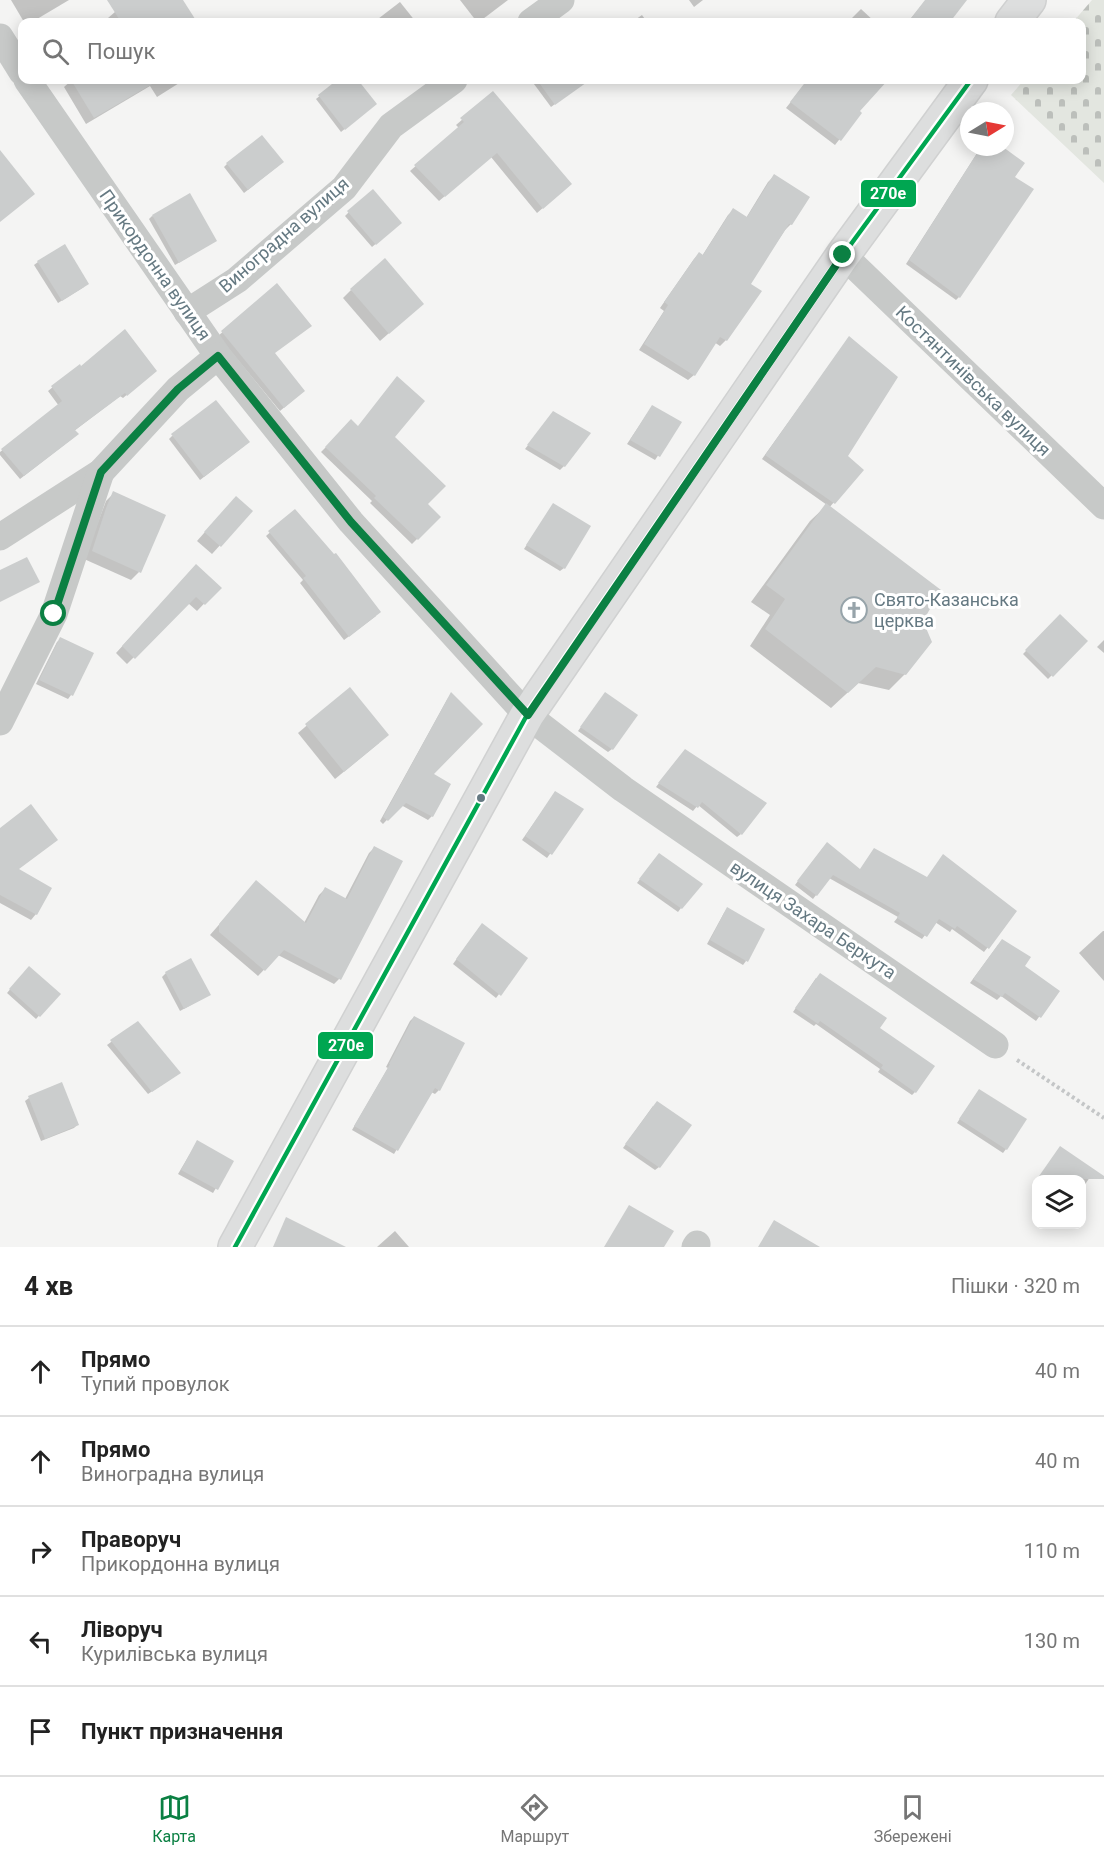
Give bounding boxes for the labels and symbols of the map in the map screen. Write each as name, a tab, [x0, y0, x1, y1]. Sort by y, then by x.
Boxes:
north arrow	[960, 102, 1014, 156]
street label: Виноградна вулиця	[215, 173, 353, 297]
line badge: 270е	[860, 179, 917, 208]
text: 270е	[870, 184, 906, 203]
street label: Прикордонна вулиця	[95, 185, 215, 344]
route end	[829, 241, 855, 267]
street label: Костянтинівська вулиця	[892, 301, 1055, 460]
place label: Свято-Казанська церква	[874, 589, 1019, 631]
church icon: Свято-Казанська церква	[839, 595, 869, 625]
route start	[40, 600, 66, 626]
unlabelled marker	[475, 792, 487, 804]
street label: вулиця Захара Беркута	[726, 856, 900, 983]
line badge: 270е	[317, 1031, 374, 1060]
text: 270е	[328, 1036, 364, 1055]

